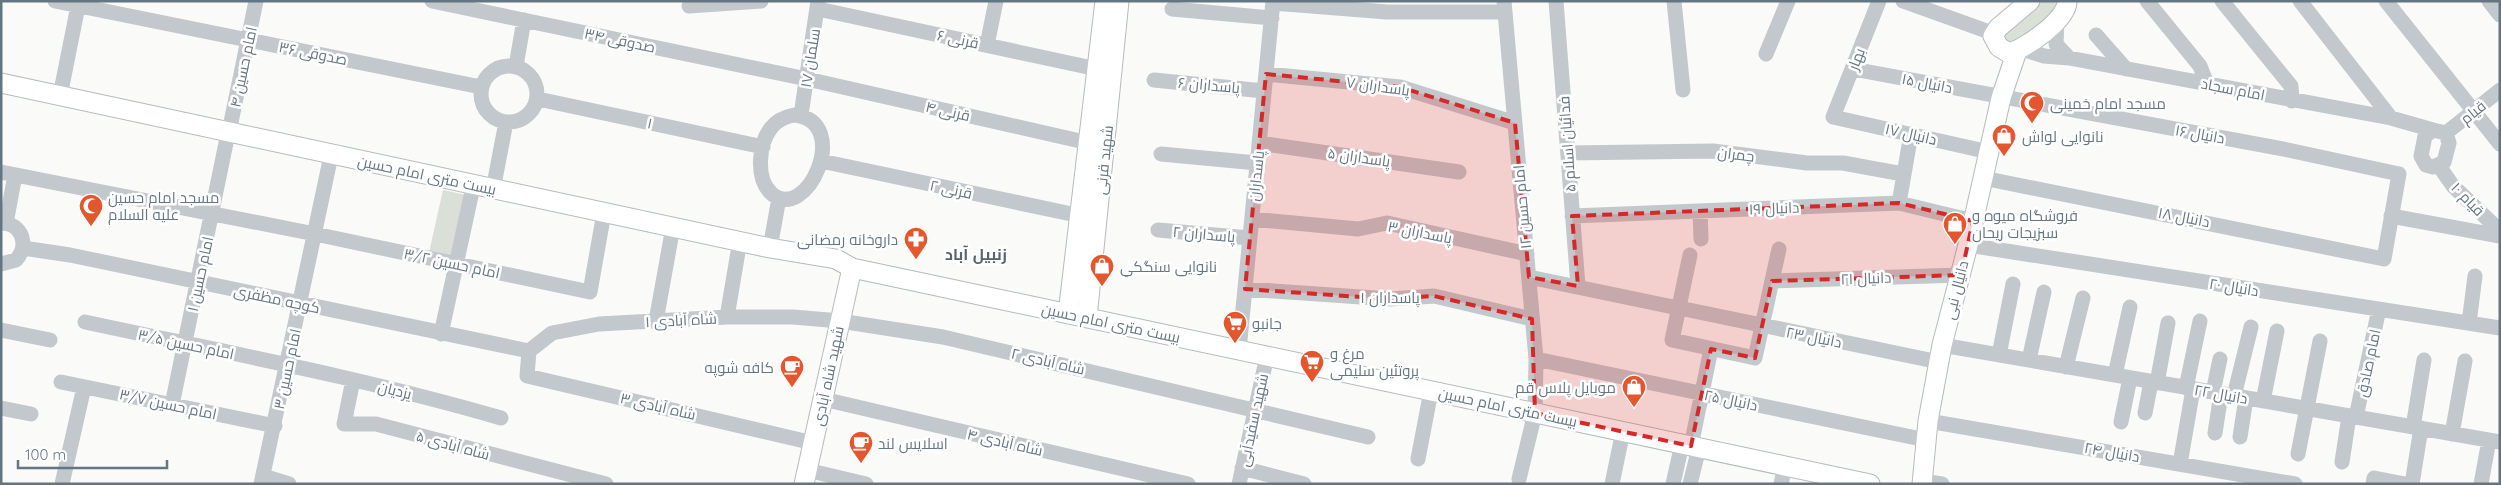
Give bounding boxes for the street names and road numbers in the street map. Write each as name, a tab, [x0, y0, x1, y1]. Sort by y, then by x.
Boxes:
street label: صدوقی ۳۴	[583, 23, 657, 58]
street label: امام حسین ۴	[225, 25, 262, 109]
street label: قرنی ۶	[935, 25, 981, 54]
street label: سلمان ۱۷	[796, 27, 825, 89]
street label: صدوقی ۳۶	[277, 37, 349, 70]
street label: بهار	[1843, 45, 1870, 74]
street label: دانیال ۱۵	[1900, 69, 1954, 97]
street label: پاسداران ۷	[1345, 72, 1411, 101]
street label: پاسداران ۶	[1177, 73, 1241, 98]
street label: امام سجاد	[2199, 74, 2267, 105]
street label: فدائیان اسلام ۵	[1554, 95, 1581, 193]
street label: قیام	[2456, 96, 2490, 129]
street label: قرنی ۴	[924, 97, 972, 126]
street label: ۱	[646, 113, 654, 133]
street label: دانیال ۱۷	[1883, 119, 1939, 149]
street label: دانیال ۱۶	[2174, 120, 2226, 148]
street label: شهید قرنی	[1091, 124, 1118, 196]
street label: چمران	[1716, 142, 1756, 167]
street label: پاسداران ۵	[1326, 143, 1392, 172]
street label: پاسداران	[1244, 150, 1269, 202]
street label: بیست متری امام حسین	[356, 151, 498, 200]
street label: امام حسین ۱۲	[1509, 164, 1536, 250]
street label: قرنی ۲	[928, 175, 974, 204]
street label: قیام ۱۰	[2447, 178, 2489, 221]
street label: دانیال ۱۹	[1748, 198, 1800, 218]
street label: دانیال ۱۸	[2157, 203, 2211, 231]
street label: پاسداران ۳	[1386, 216, 1454, 249]
street label: پاسداران ۲	[1172, 222, 1236, 247]
street label: امام حسین ۱	[183, 235, 218, 314]
street label: امام حسین ۳/۲	[402, 244, 502, 283]
street label: دانیال نبی	[1940, 259, 1973, 322]
street label: دانیال ۲۱	[1840, 268, 1892, 288]
street label: دانیال ۲۰	[2208, 274, 2260, 300]
street label: کوچه مظفری	[232, 281, 322, 318]
street label: پاسداران ۱	[1360, 288, 1420, 308]
street label: بیست متری امام حسین	[1040, 299, 1182, 348]
street label: شاه آبادی ۱	[645, 309, 717, 332]
street label: دانیال ۲۳	[1785, 322, 1843, 352]
street label: شهید شاه آبادی	[808, 324, 849, 428]
street label: امام حسین ۳/۵	[136, 325, 236, 364]
street label: امام حسین ۳	[269, 327, 306, 411]
street label: امام صادق	[2352, 328, 2385, 399]
street label: شاه آبادی ۲	[1009, 343, 1087, 380]
street label: شهید سفیدآبی	[1234, 372, 1273, 468]
street label: یزدیان	[376, 377, 414, 404]
street label: دانیال ۲۲	[2193, 380, 2249, 408]
street label: بیست متری امام حسین	[1437, 383, 1579, 432]
street label: امام حسین ۳/۷	[117, 384, 218, 425]
street label: دانیال ۲۵	[1702, 385, 1760, 415]
street label: شاه آبادی ۳	[618, 388, 698, 425]
street label: شاه آبادی ۴	[965, 424, 1045, 461]
street label: شاه آبادی ۵	[414, 426, 492, 465]
street label: دانیال ۲۴	[2083, 438, 2141, 466]

